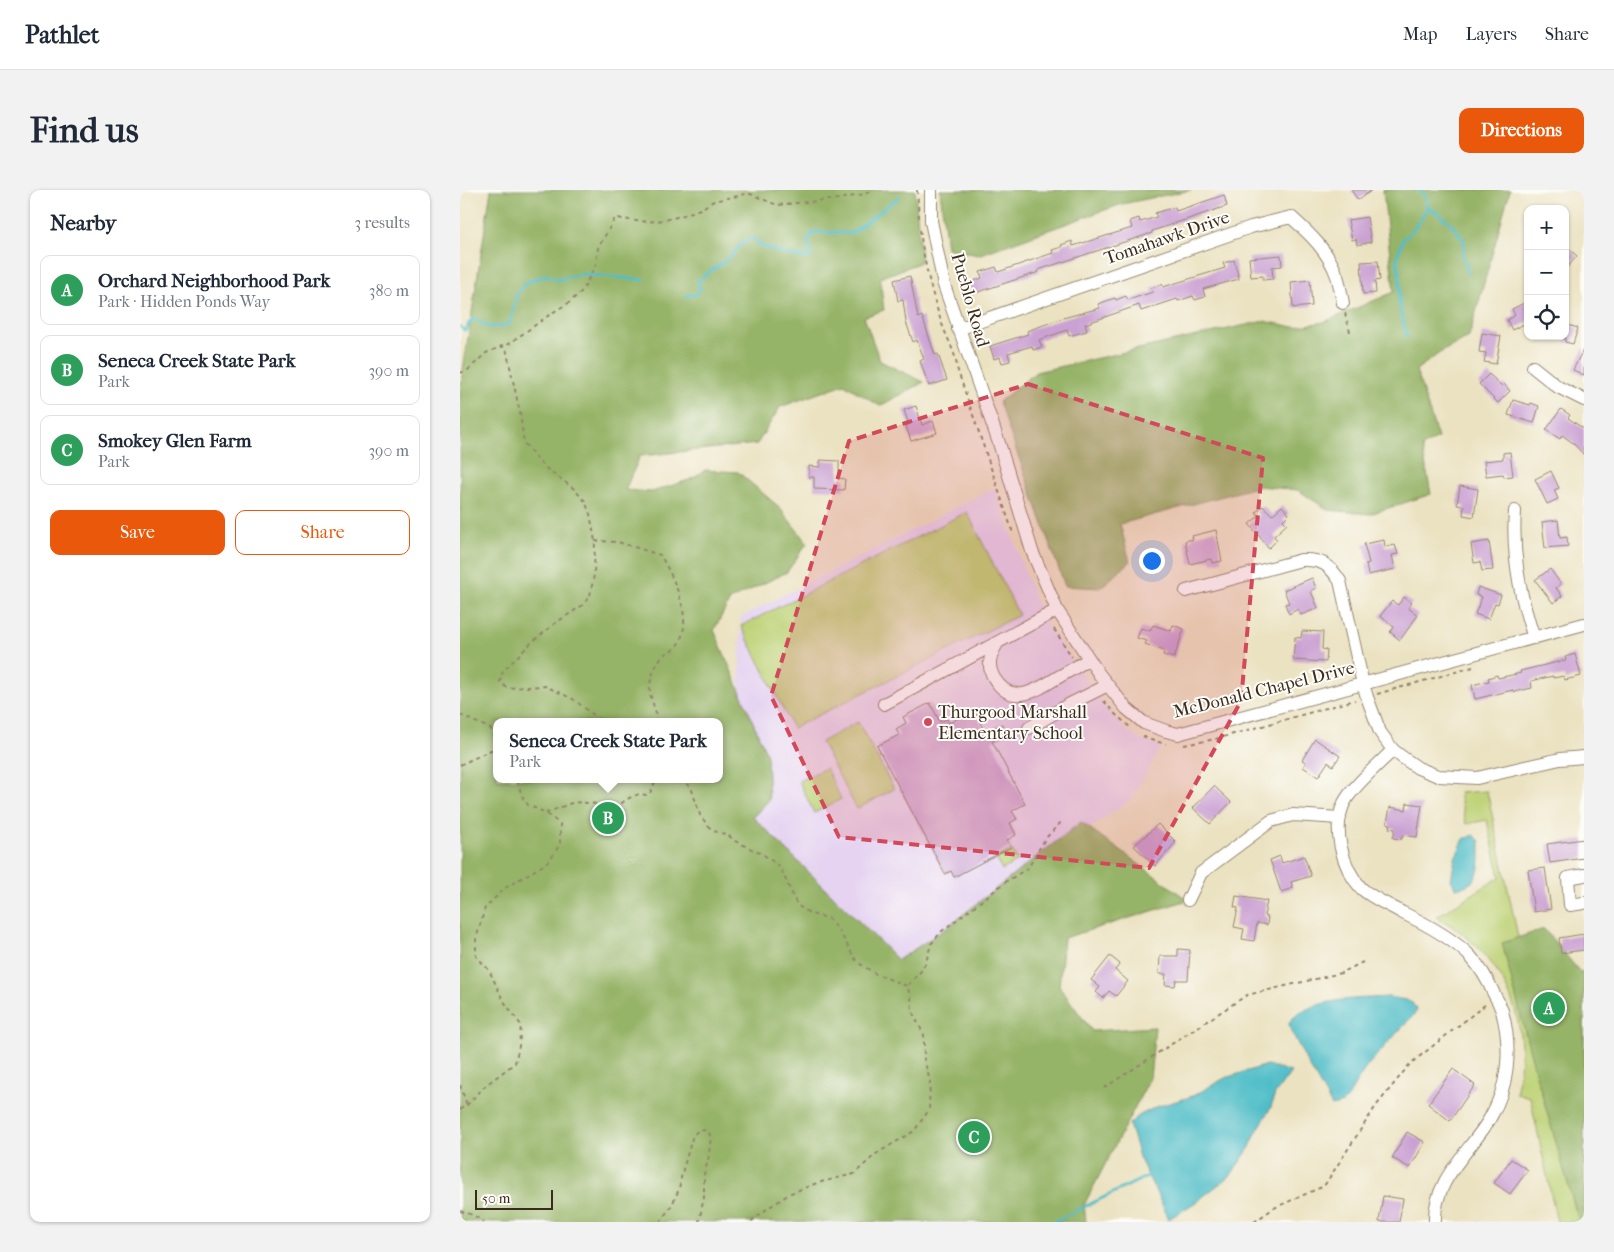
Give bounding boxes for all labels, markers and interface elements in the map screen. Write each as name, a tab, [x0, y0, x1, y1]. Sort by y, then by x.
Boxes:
text: Pathlet	[25, 21, 99, 49]
text: Map	[1403, 24, 1437, 45]
text: Layers	[1465, 24, 1517, 45]
text: Share	[1545, 24, 1589, 45]
button: Directions	[1459, 108, 1584, 153]
text: Find us	[30, 110, 139, 151]
map controls	[1524, 205, 1569, 340]
button: +	[1524, 205, 1569, 250]
street label: Tomahawk Drive	[1102, 207, 1233, 269]
text: Nearby	[50, 211, 116, 235]
text: 3 results	[354, 213, 410, 232]
street label: Pueblo Road	[947, 250, 994, 350]
button: −	[1524, 250, 1569, 295]
text: Orchard Neighborhood Park	[98, 270, 330, 292]
text: A	[62, 281, 72, 300]
text: 380 m	[369, 281, 409, 300]
text: Park · Hidden Ponds Way	[98, 292, 270, 311]
button: locate	[1524, 295, 1569, 340]
text: Seneca Creek State Park	[98, 350, 295, 372]
text: B	[62, 361, 72, 380]
text: 390 m	[368, 361, 409, 380]
text: Park	[98, 372, 130, 391]
text: Smokey Glen Farm	[98, 430, 252, 452]
text: C	[62, 441, 72, 460]
text: 390 m	[368, 441, 409, 460]
text: Park	[98, 452, 130, 471]
button: Save	[50, 510, 225, 555]
button: Share	[235, 510, 410, 555]
your location	[1139, 548, 1165, 574]
street label: McDonald Chapel Drive	[1171, 657, 1357, 723]
place label: Thurgood Marshall Elementary School	[938, 702, 1087, 744]
marker: Thurgood Marshall Elementary School	[922, 716, 934, 728]
popup	[493, 718, 723, 783]
text: Seneca Creek State Park	[509, 730, 707, 752]
text: Park	[509, 752, 541, 771]
pin: B	[592, 799, 624, 837]
pin: A	[1533, 989, 1565, 1027]
pin: C	[958, 1118, 990, 1156]
scale bar	[475, 1187, 552, 1210]
text: 50 m	[482, 1190, 510, 1207]

